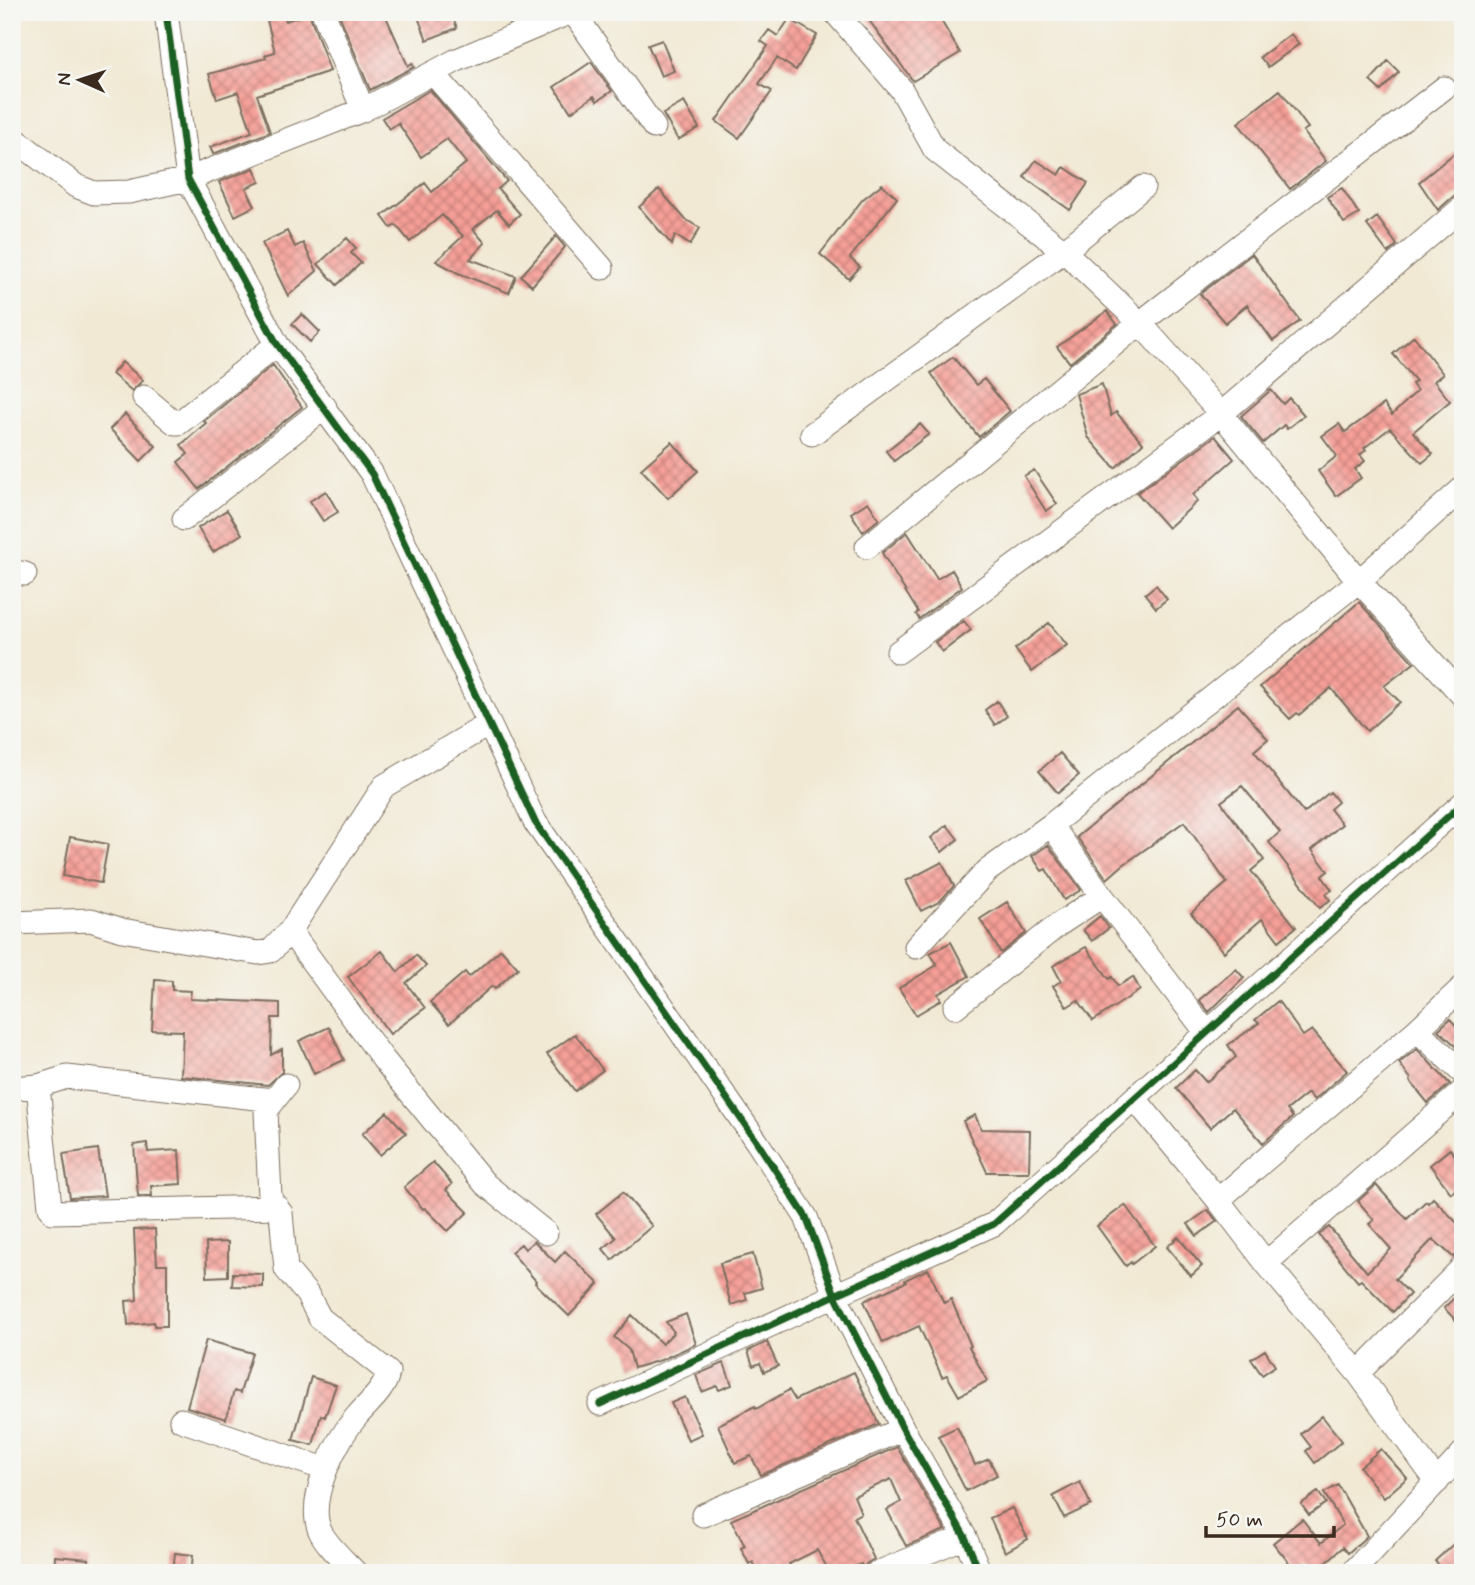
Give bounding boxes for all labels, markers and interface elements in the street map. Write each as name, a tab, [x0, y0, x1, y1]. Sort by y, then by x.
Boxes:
north arrow	[46, 46, 116, 116]
text: N	[52, 72, 77, 86]
scale bar	[1206, 1494, 1333, 1538]
text: 50 m	[1216, 1506, 1263, 1534]

